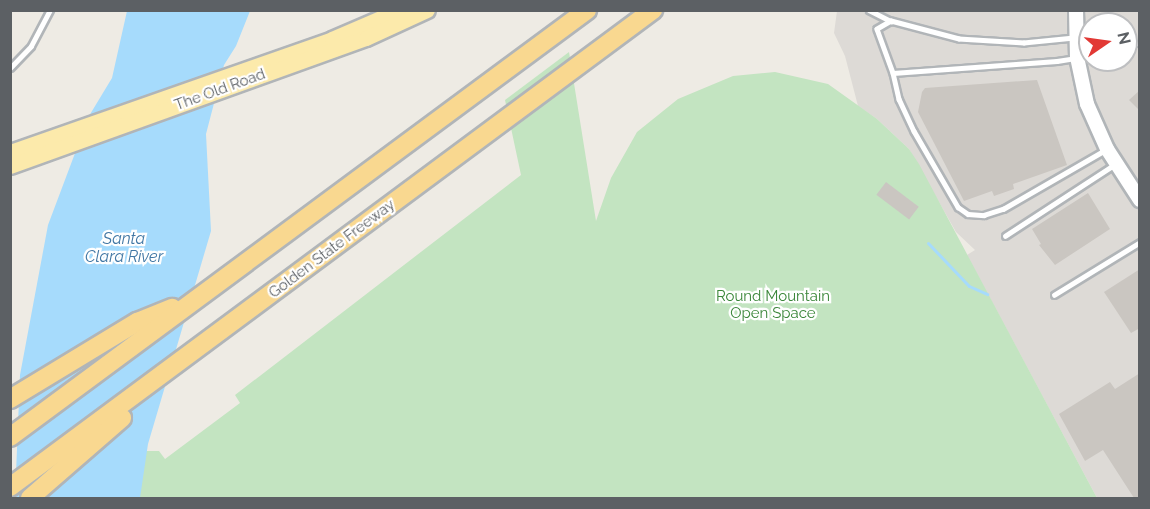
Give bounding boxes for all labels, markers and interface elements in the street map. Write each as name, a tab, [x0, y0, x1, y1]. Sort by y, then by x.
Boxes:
north arrow	[1078, 12, 1138, 72]
text: N	[1113, 30, 1135, 46]
street label: The Old Road	[172, 65, 268, 115]
street label: Golden State Freeway	[266, 196, 398, 302]
water label: Santa Clara River	[85, 229, 163, 267]
park label: Round Mountain Open Space	[716, 287, 830, 322]

